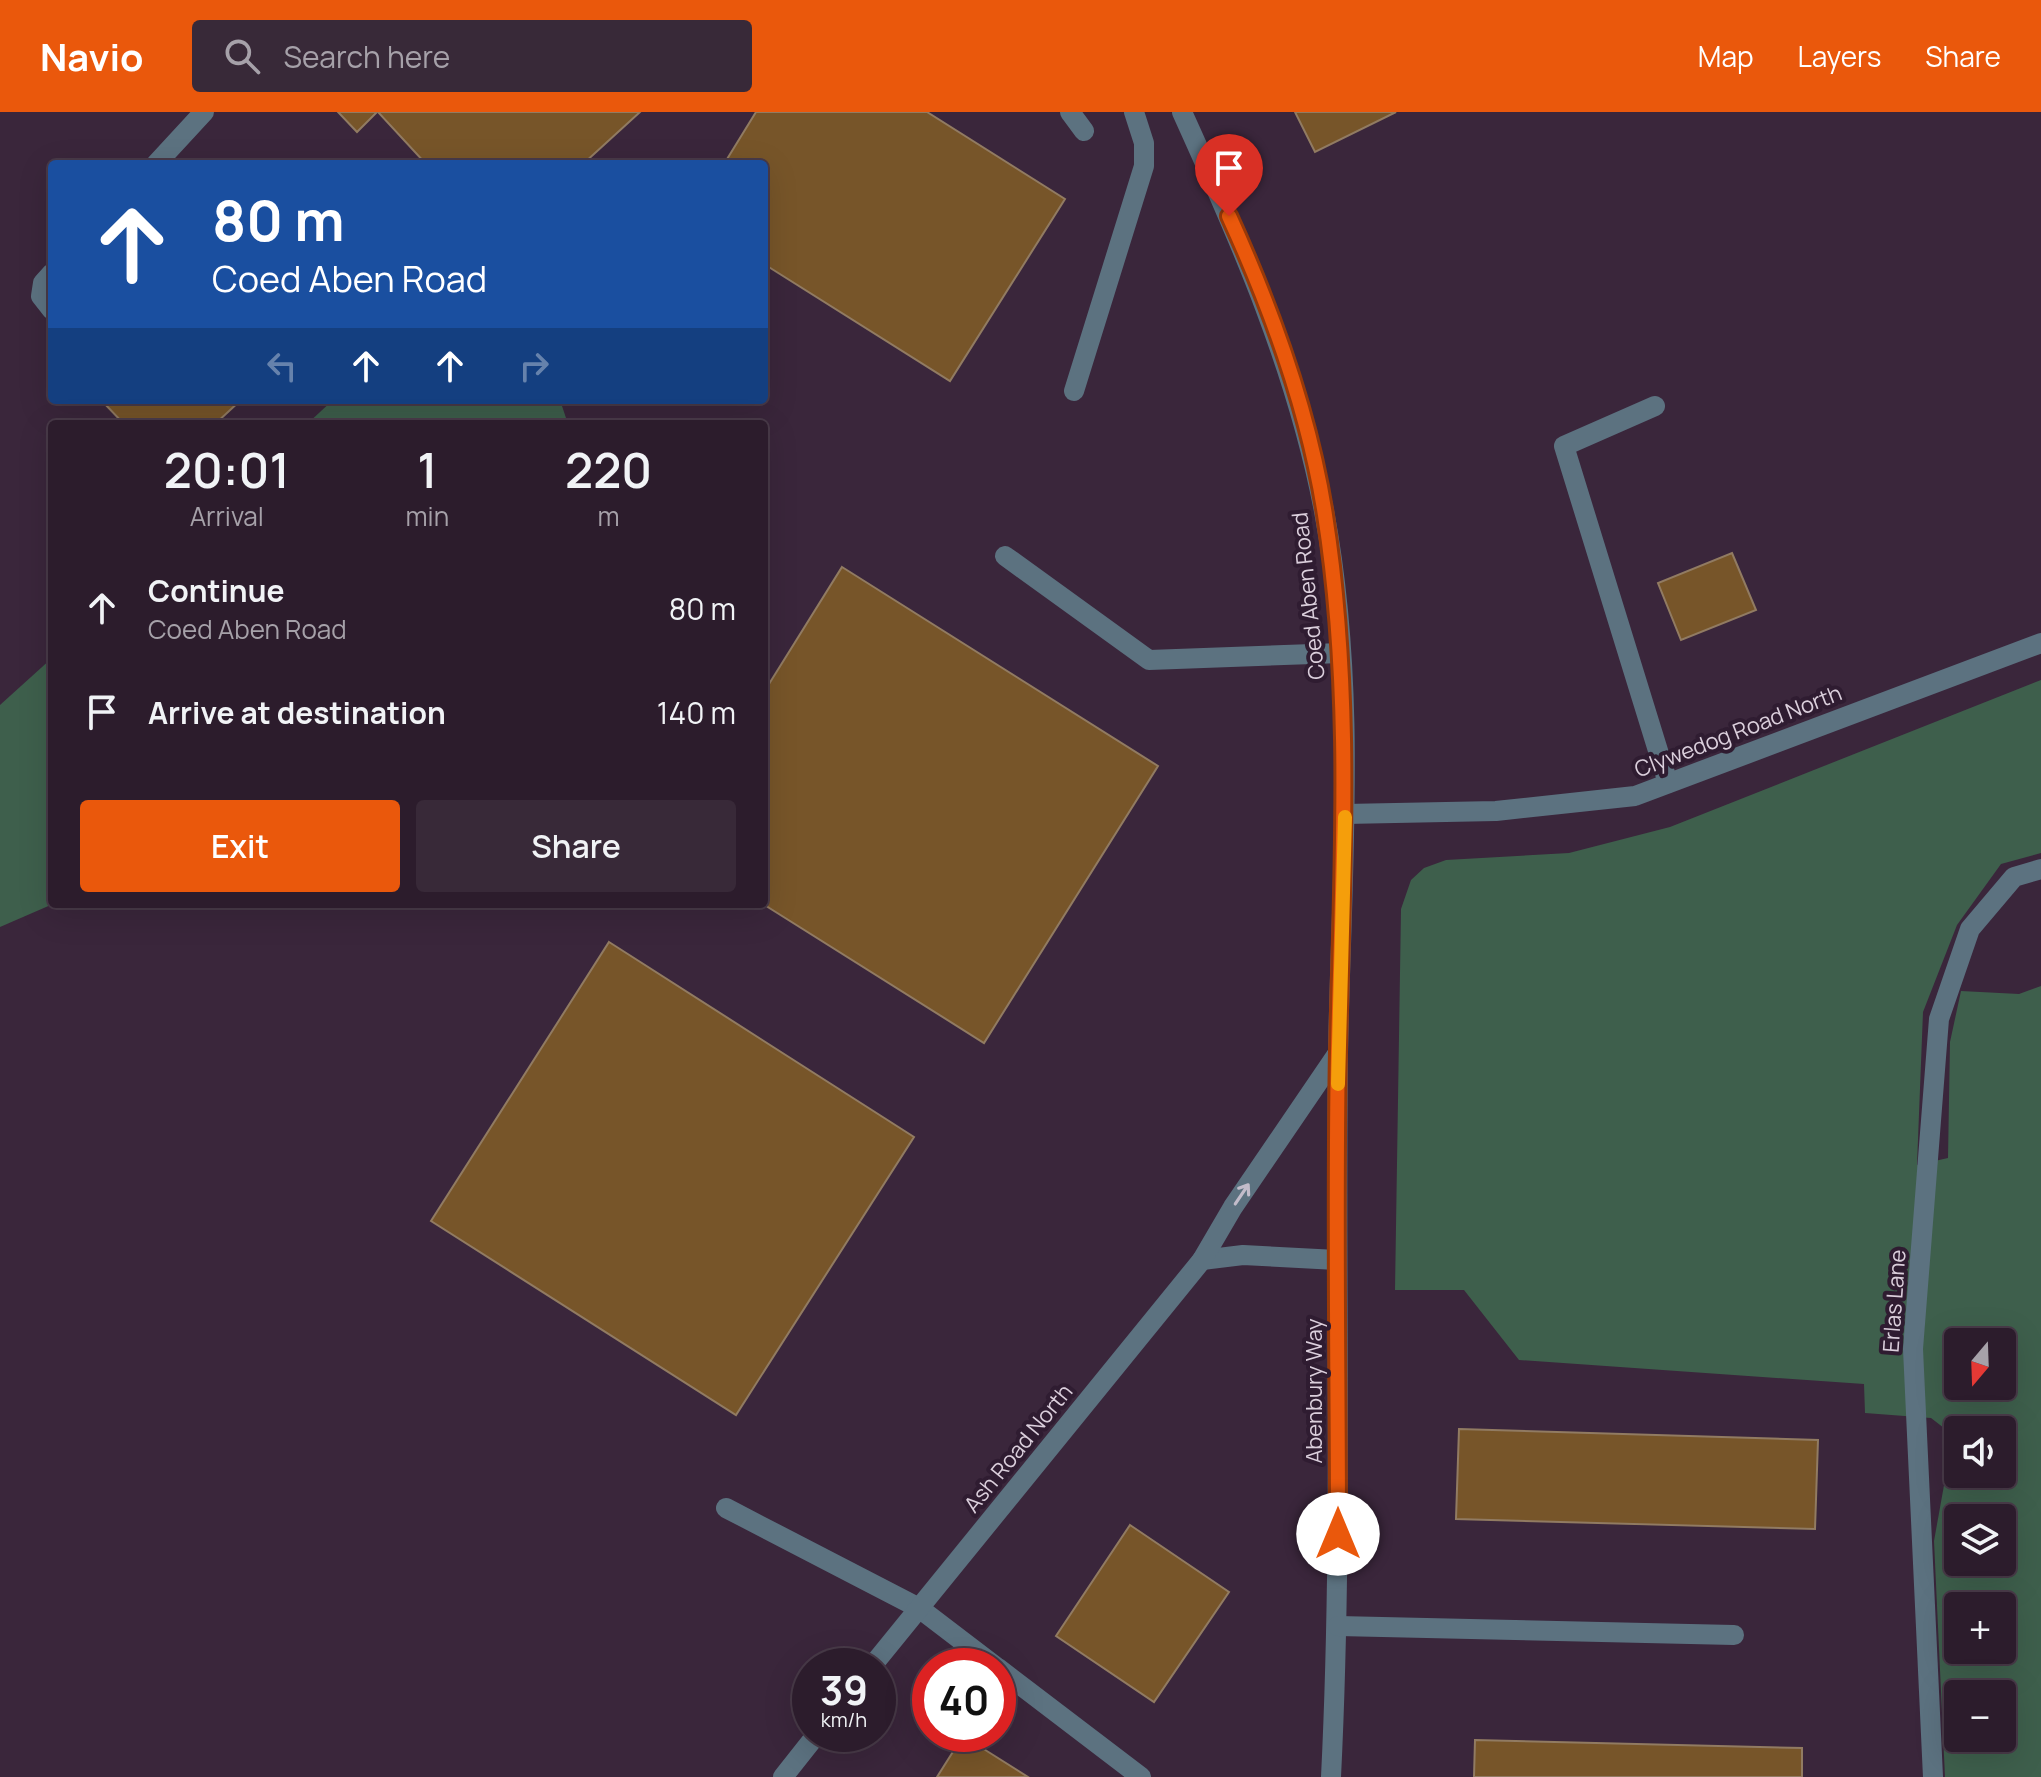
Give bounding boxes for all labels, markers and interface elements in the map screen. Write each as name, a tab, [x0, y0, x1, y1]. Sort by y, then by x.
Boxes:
search box	[192, 20, 752, 92]
text: Navio	[40, 30, 144, 82]
icon: search	[220, 34, 264, 78]
text: Search here	[284, 36, 450, 77]
text: Map	[1698, 37, 1754, 75]
text: Layers	[1798, 37, 1881, 75]
text: Share	[1925, 37, 2001, 75]
pin	[1195, 134, 1263, 216]
icon: arrive	[1207, 146, 1251, 190]
text: 80 m	[212, 181, 345, 258]
icon: ahead	[80, 192, 184, 296]
text: Coed Aben Road	[212, 254, 487, 303]
icon: left	[260, 344, 304, 388]
icon: ahead	[344, 344, 388, 388]
icon: ahead	[428, 344, 472, 388]
icon: right	[512, 344, 556, 388]
text: 20:01	[164, 437, 290, 502]
text: 1	[417, 437, 437, 502]
text: 220	[565, 437, 652, 502]
text: Arrival	[190, 498, 264, 534]
text: min	[406, 498, 449, 534]
text: m	[598, 498, 620, 534]
street label: Coed Aben Road	[1284, 511, 1332, 681]
text: Continue	[148, 570, 284, 611]
icon: ahead	[80, 586, 124, 630]
text: 80 m	[669, 588, 736, 629]
text: Coed Aben Road	[148, 611, 347, 647]
street label: Clywedog Road North	[1630, 678, 1846, 784]
icon: arrive	[80, 690, 124, 734]
text: Arrive at destination	[148, 692, 446, 733]
text: 140 m	[657, 692, 736, 733]
button: Exit	[80, 800, 400, 892]
button: Share	[416, 800, 736, 892]
one-way arrow	[1234, 1183, 1250, 1205]
street label: Erlas Lane	[1875, 1248, 1913, 1353]
street label: Abenbury Way	[1299, 1318, 1329, 1464]
north arrow	[1944, 1328, 2016, 1400]
map controls	[1944, 1328, 2016, 1752]
street label: Ash Road North	[957, 1377, 1079, 1519]
button: sound	[1944, 1416, 2016, 1488]
position arrow	[1296, 1492, 1380, 1576]
button: layers	[1944, 1504, 2016, 1576]
button: +	[1944, 1592, 2016, 1664]
speed limit sign: 40	[912, 1648, 1016, 1752]
text: 39	[820, 1662, 868, 1717]
button: −	[1944, 1680, 2016, 1752]
text: km/h	[821, 1706, 867, 1733]

